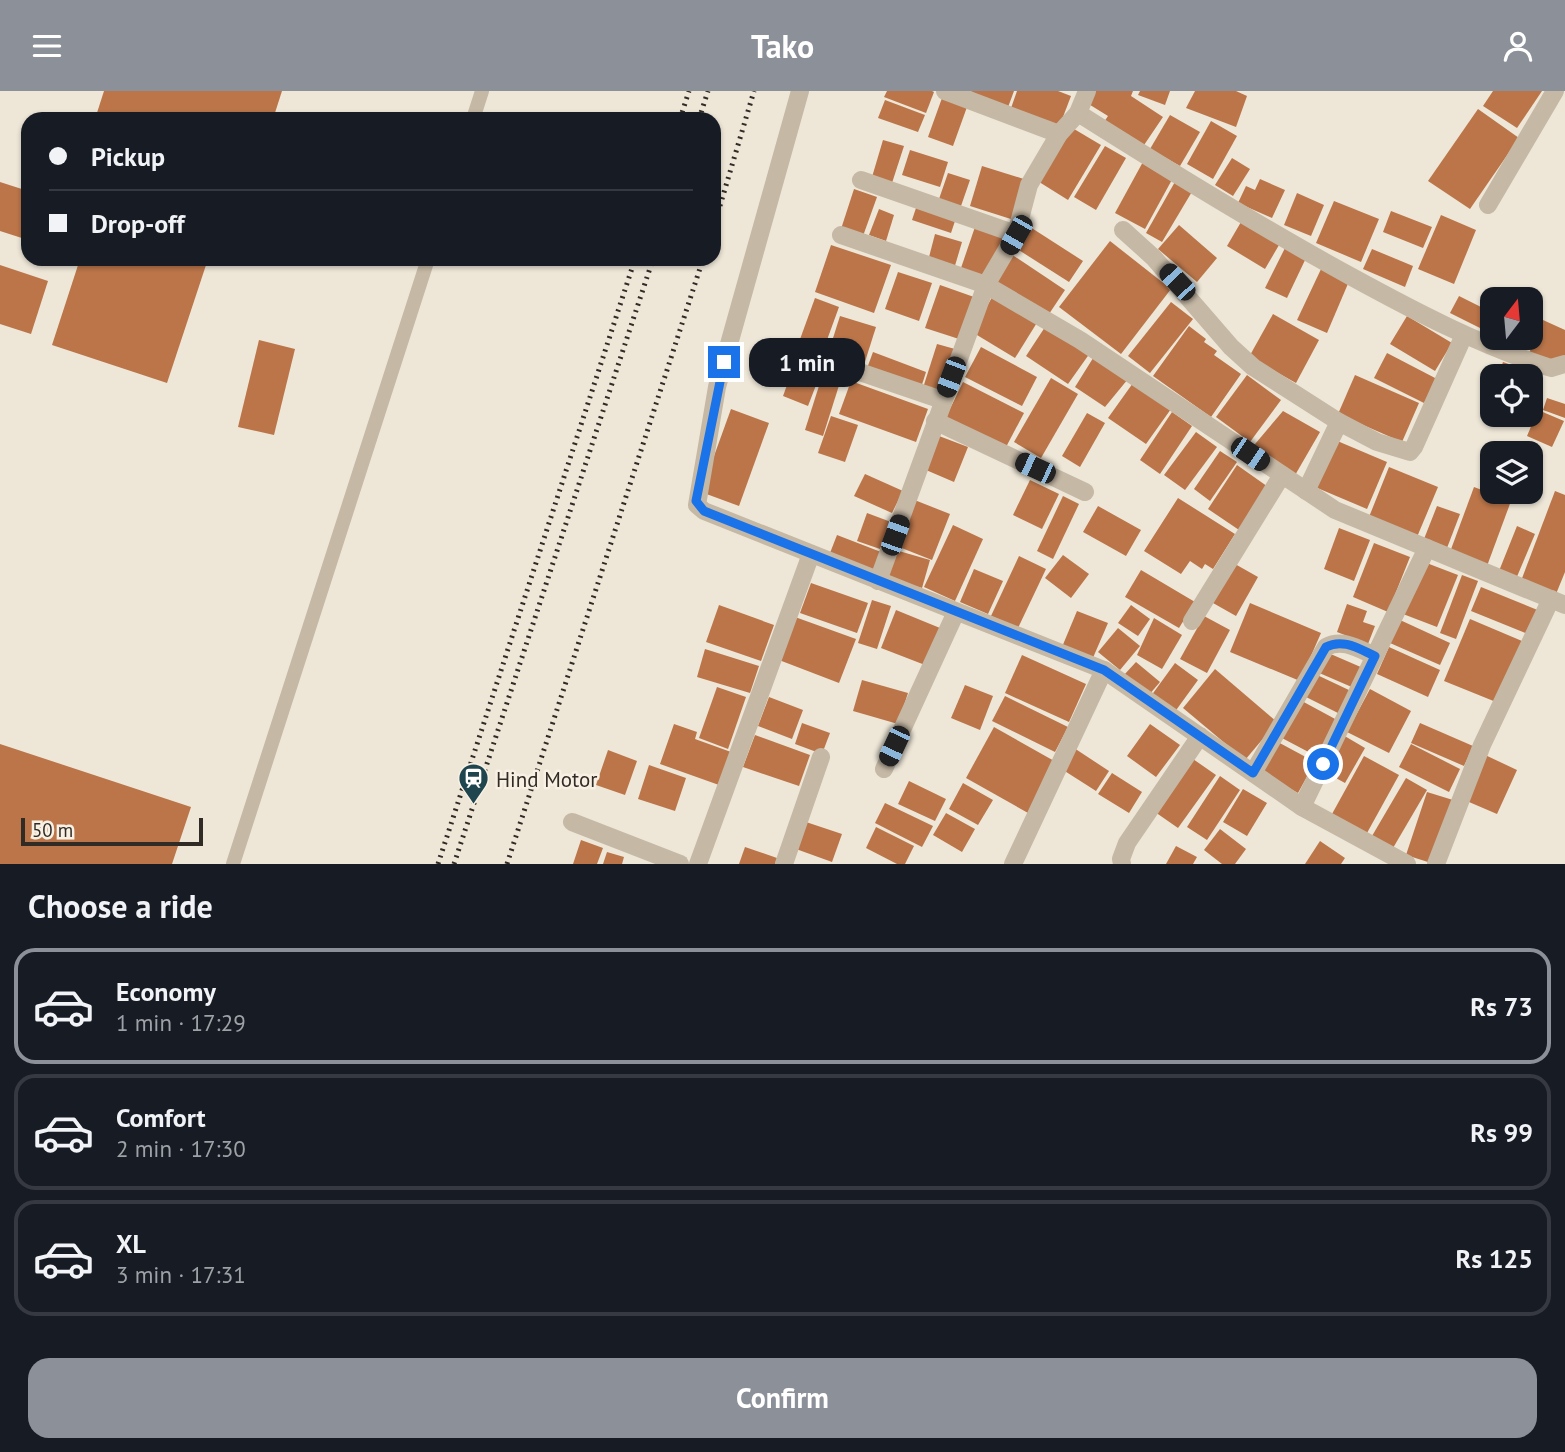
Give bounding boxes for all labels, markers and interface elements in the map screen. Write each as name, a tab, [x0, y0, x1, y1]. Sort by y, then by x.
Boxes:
text: Tako	[751, 25, 814, 67]
icon: menu	[28, 27, 66, 65]
icon: person	[1499, 27, 1537, 65]
text: Pickup	[91, 140, 165, 173]
text: Drop-off	[91, 207, 185, 240]
car	[997, 212, 1036, 258]
car	[1155, 259, 1200, 305]
north arrow	[1480, 287, 1544, 350]
map controls	[1480, 287, 1543, 504]
callout: 1 min	[748, 337, 864, 387]
route end	[708, 346, 740, 378]
text: 1 min	[779, 348, 835, 377]
car	[934, 354, 969, 400]
button: locate	[1480, 364, 1543, 427]
car	[1227, 434, 1274, 474]
button: layers	[1480, 441, 1543, 504]
car	[1012, 450, 1059, 486]
car	[878, 512, 913, 558]
car	[876, 723, 913, 769]
route start	[1307, 748, 1339, 780]
station icon: Hind Motor	[456, 762, 490, 806]
place label: Hind Motor	[496, 766, 597, 793]
scale bar	[21, 815, 203, 847]
text: 50 m	[32, 818, 73, 842]
text: Choose a ride	[28, 885, 213, 927]
icon: car	[32, 975, 95, 1038]
text: Economy	[116, 975, 216, 1008]
text: Rs 73	[1470, 990, 1533, 1023]
text: 1 min · 17:29	[116, 1008, 246, 1037]
icon: car	[32, 1101, 95, 1164]
text: Comfort	[116, 1101, 206, 1134]
text: Rs 99	[1470, 1116, 1533, 1149]
text: 2 min · 17:30	[116, 1134, 246, 1163]
icon: car	[32, 1227, 95, 1290]
text: XL	[116, 1227, 146, 1260]
text: Rs 125	[1456, 1242, 1533, 1275]
text: 3 min · 17:31	[116, 1260, 246, 1289]
button: Confirm	[28, 1358, 1537, 1438]

